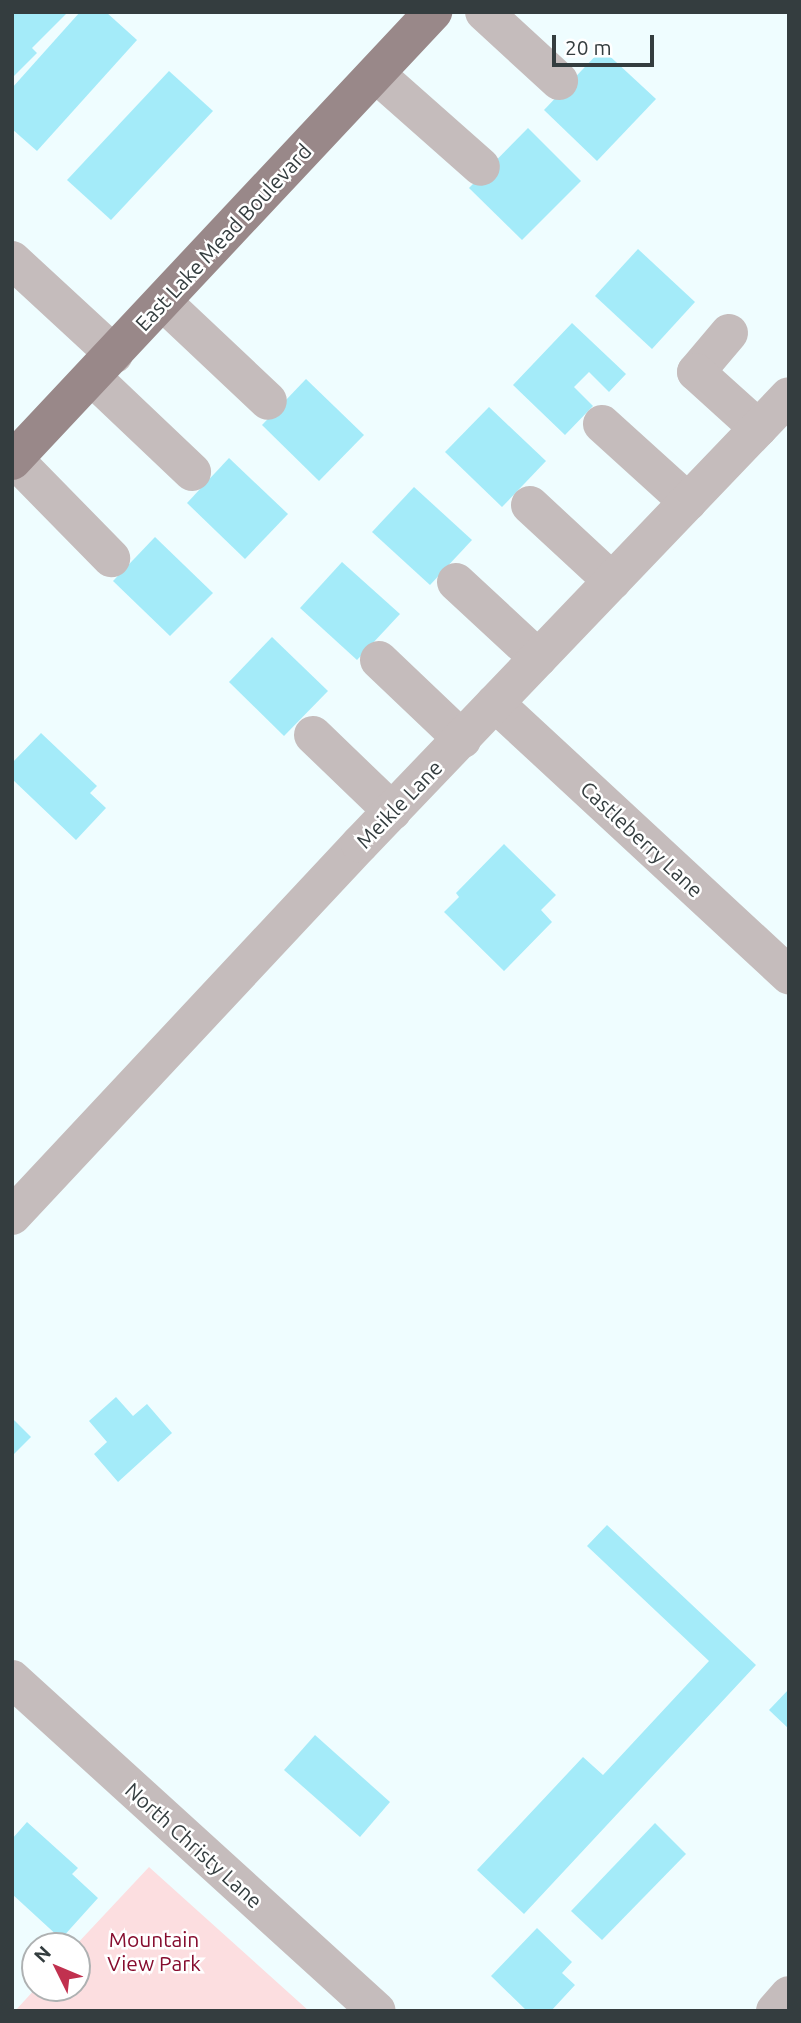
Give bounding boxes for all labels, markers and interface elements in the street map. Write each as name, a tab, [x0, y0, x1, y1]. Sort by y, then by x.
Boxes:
scale bar	[556, 21, 658, 65]
text: 20 m	[565, 35, 612, 59]
street label: East Lake Mead Boulevard	[130, 138, 316, 336]
street label: Meikle Lane	[351, 755, 447, 853]
street label: Castleberry Lane	[575, 776, 709, 902]
street label: North Christy Lane	[120, 1777, 268, 1913]
park label: Mountain View Park	[107, 1926, 201, 1976]
north arrow	[21, 1932, 91, 2002]
text: N	[29, 1941, 55, 1967]

